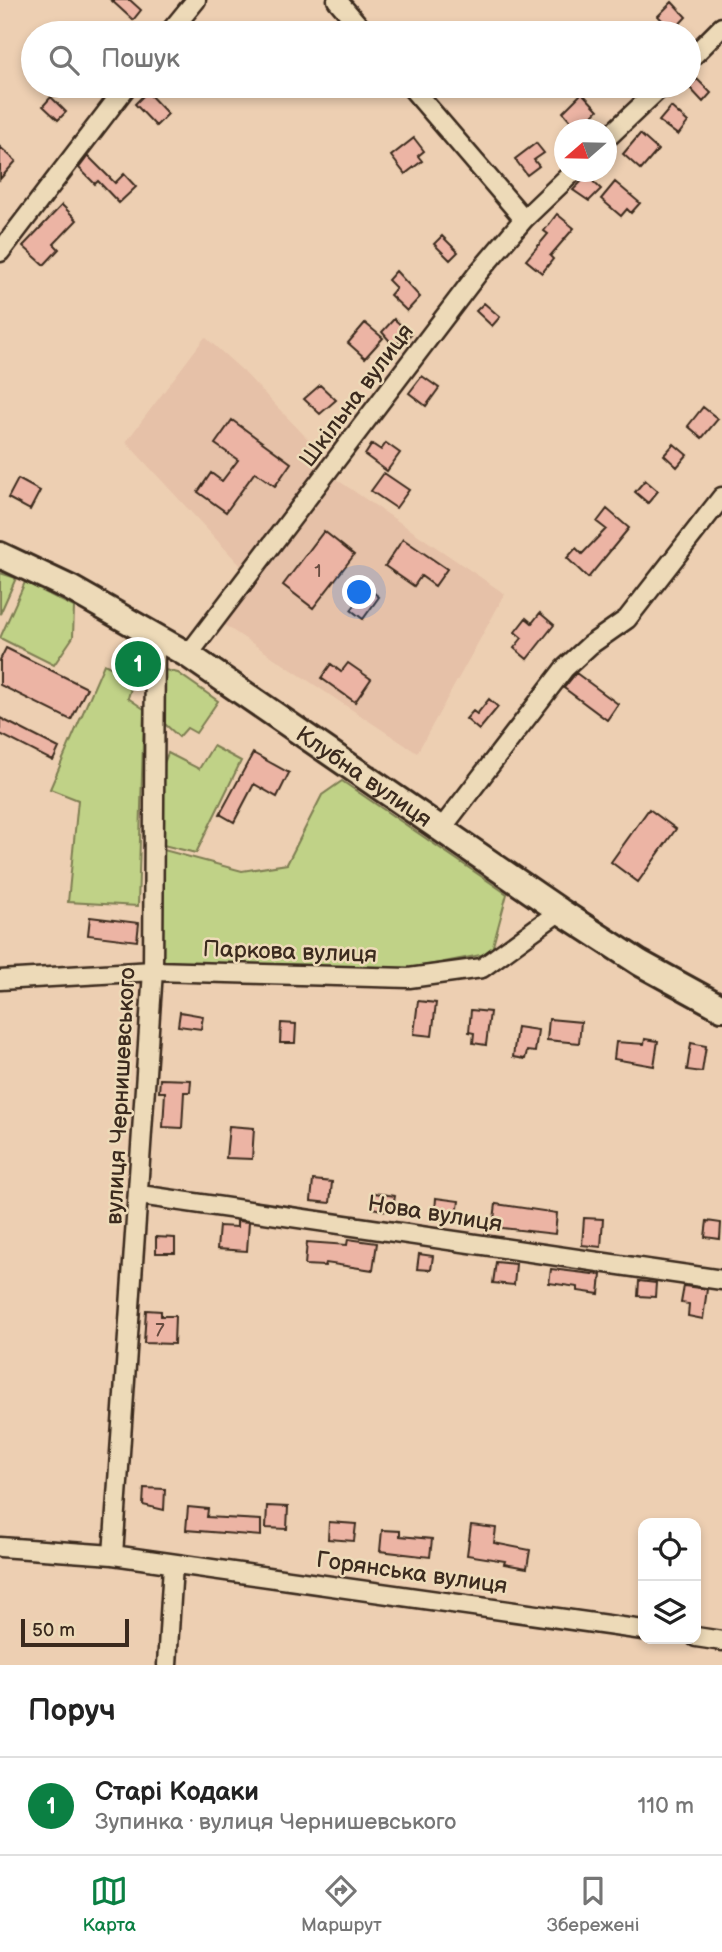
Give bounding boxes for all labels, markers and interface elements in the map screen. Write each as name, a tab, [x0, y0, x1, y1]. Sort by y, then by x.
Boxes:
search box	[21, 21, 701, 98]
icon: search	[45, 41, 83, 79]
text: Пошук	[101, 44, 180, 75]
north arrow	[554, 119, 617, 182]
street label: Шкільна вулиця	[294, 318, 420, 473]
house number: 1	[314, 560, 322, 583]
your location	[342, 575, 376, 609]
pin: 1	[115, 638, 161, 690]
street label: Клубна вулиця	[290, 721, 437, 834]
street label: Паркова вулиця	[202, 935, 378, 969]
street label: вулиця Чернишевського	[100, 967, 142, 1225]
street label: Нова вулиця	[366, 1190, 504, 1238]
house number: 7	[155, 1319, 165, 1342]
map controls	[638, 1518, 701, 1644]
button: locate	[638, 1518, 701, 1581]
street label: Горянська вулиця	[315, 1546, 509, 1600]
button: layers	[638, 1581, 701, 1644]
scale bar	[21, 1616, 130, 1648]
text: 50 m	[32, 1619, 75, 1642]
text: Поруч	[28, 1693, 116, 1729]
text: Старі Кодаки	[95, 1777, 259, 1808]
text: 1	[46, 1792, 56, 1820]
text: 110 m	[637, 1792, 694, 1820]
text: Зупинка · вулиця Чернишевського	[95, 1808, 456, 1836]
tab: Карта	[83, 1872, 136, 1937]
tab: Маршрут	[301, 1872, 382, 1937]
tab: Збережені	[547, 1872, 639, 1937]

